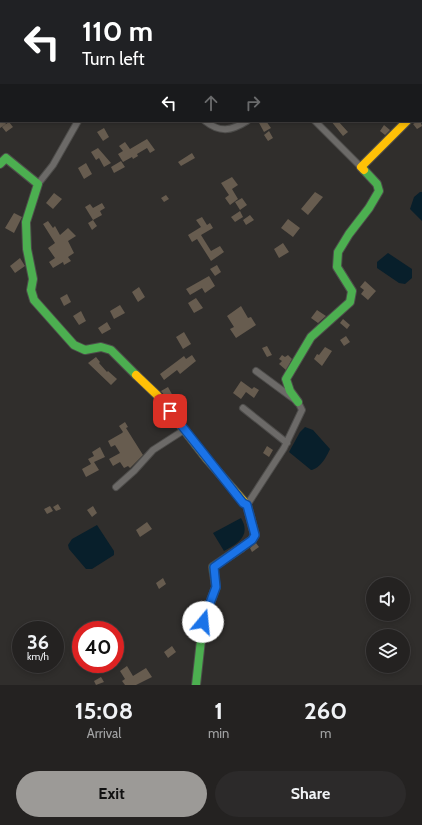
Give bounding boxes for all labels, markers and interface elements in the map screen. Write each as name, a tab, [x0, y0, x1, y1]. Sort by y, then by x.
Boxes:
text: 110 m	[82, 14, 153, 48]
icon: left	[16, 16, 68, 68]
text: Turn left	[82, 48, 145, 70]
icon: left	[158, 92, 180, 114]
icon: ahead	[200, 92, 222, 114]
icon: right	[242, 92, 264, 114]
pin	[153, 394, 187, 428]
icon: arrive	[159, 400, 181, 422]
map controls	[366, 577, 410, 673]
button: sound	[366, 577, 410, 621]
position arrow	[182, 601, 224, 643]
speed limit sign: 40	[72, 621, 124, 673]
button: layers	[366, 629, 410, 673]
text: 36	[27, 630, 49, 654]
text: km/h	[27, 650, 49, 663]
text: 15:08	[75, 696, 133, 725]
text: 1	[214, 696, 223, 725]
text: 260	[304, 696, 347, 725]
text: Arrival	[87, 725, 121, 741]
text: min	[208, 725, 229, 741]
text: m	[320, 725, 331, 741]
button: Exit	[16, 771, 207, 817]
button: Share	[215, 771, 406, 817]

